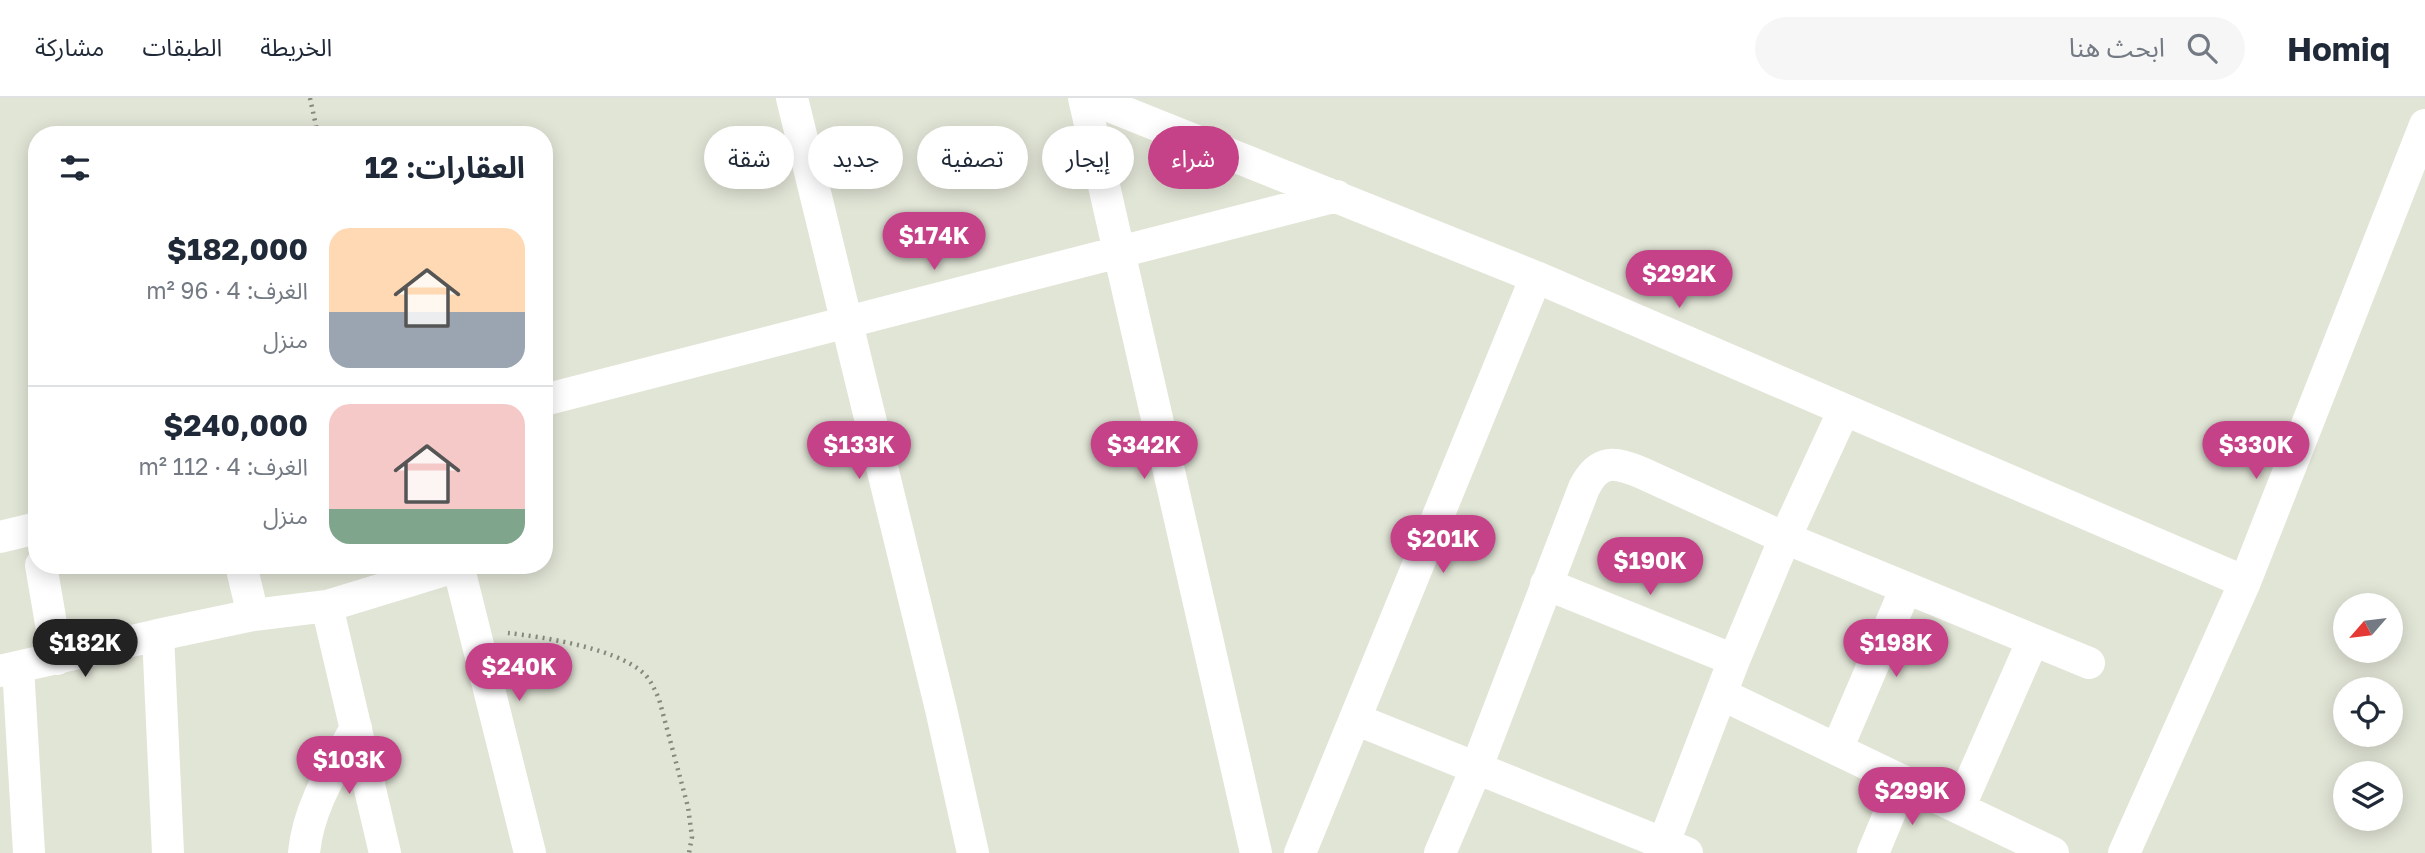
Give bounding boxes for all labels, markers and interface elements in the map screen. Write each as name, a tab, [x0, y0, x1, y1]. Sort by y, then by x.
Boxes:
search box	[1755, 17, 2245, 80]
icon: search	[2183, 29, 2221, 67]
text: Homiq	[2287, 29, 2390, 68]
text: مشاركة	[35, 32, 104, 61]
text: الطبقات	[142, 32, 222, 61]
text: الخريطة	[260, 32, 332, 61]
text: ابحث هنا	[2069, 32, 2165, 63]
chip: شقة	[704, 126, 794, 189]
chip: جديد	[808, 126, 903, 189]
chip: تصفية	[917, 126, 1028, 189]
chip: إيجار	[1042, 126, 1134, 189]
chip: شراء	[1148, 126, 1239, 189]
icon: filters	[56, 149, 94, 187]
text: العقارات: 12	[365, 149, 525, 185]
pin: $174K	[885, 212, 983, 272]
text: $174K	[899, 221, 969, 249]
text: $182,000	[167, 231, 308, 267]
pin: $292K	[1630, 250, 1728, 310]
icon: home	[385, 256, 469, 340]
text: $292K	[1642, 259, 1716, 287]
text: الغرف: 4 · 96 m²	[146, 276, 308, 304]
text: منزل	[263, 325, 308, 353]
text: $240,000	[163, 407, 308, 443]
pin: $133K	[810, 422, 908, 481]
pin: $342K	[1095, 422, 1193, 481]
pin: $330K	[2207, 422, 2305, 481]
text: $133K	[823, 430, 895, 458]
text: $342K	[1107, 430, 1181, 458]
text: $330K	[2218, 430, 2294, 458]
icon: home	[385, 432, 469, 516]
text: الغرف: 4 · 112 m²	[138, 452, 308, 480]
text: منزل	[263, 501, 308, 529]
pin: $201K	[1394, 516, 1492, 575]
text: $201K	[1407, 524, 1479, 552]
pin: $190K	[1601, 538, 1699, 597]
text: $190K	[1613, 546, 1687, 574]
north arrow	[2333, 593, 2403, 663]
map controls	[2333, 593, 2403, 831]
pin: $182K	[36, 620, 134, 679]
pin: $198K	[1847, 620, 1945, 679]
text: $182K	[49, 628, 121, 656]
text: $198K	[1859, 628, 1933, 656]
pin: $240K	[470, 644, 568, 703]
text: $240K	[481, 652, 557, 680]
button: locate	[2333, 677, 2403, 747]
pin: $103K	[300, 736, 398, 796]
text: $103K	[313, 745, 385, 773]
button: layers	[2333, 761, 2403, 831]
pin: $299K	[1863, 768, 1961, 827]
text: $299K	[1874, 776, 1950, 804]

